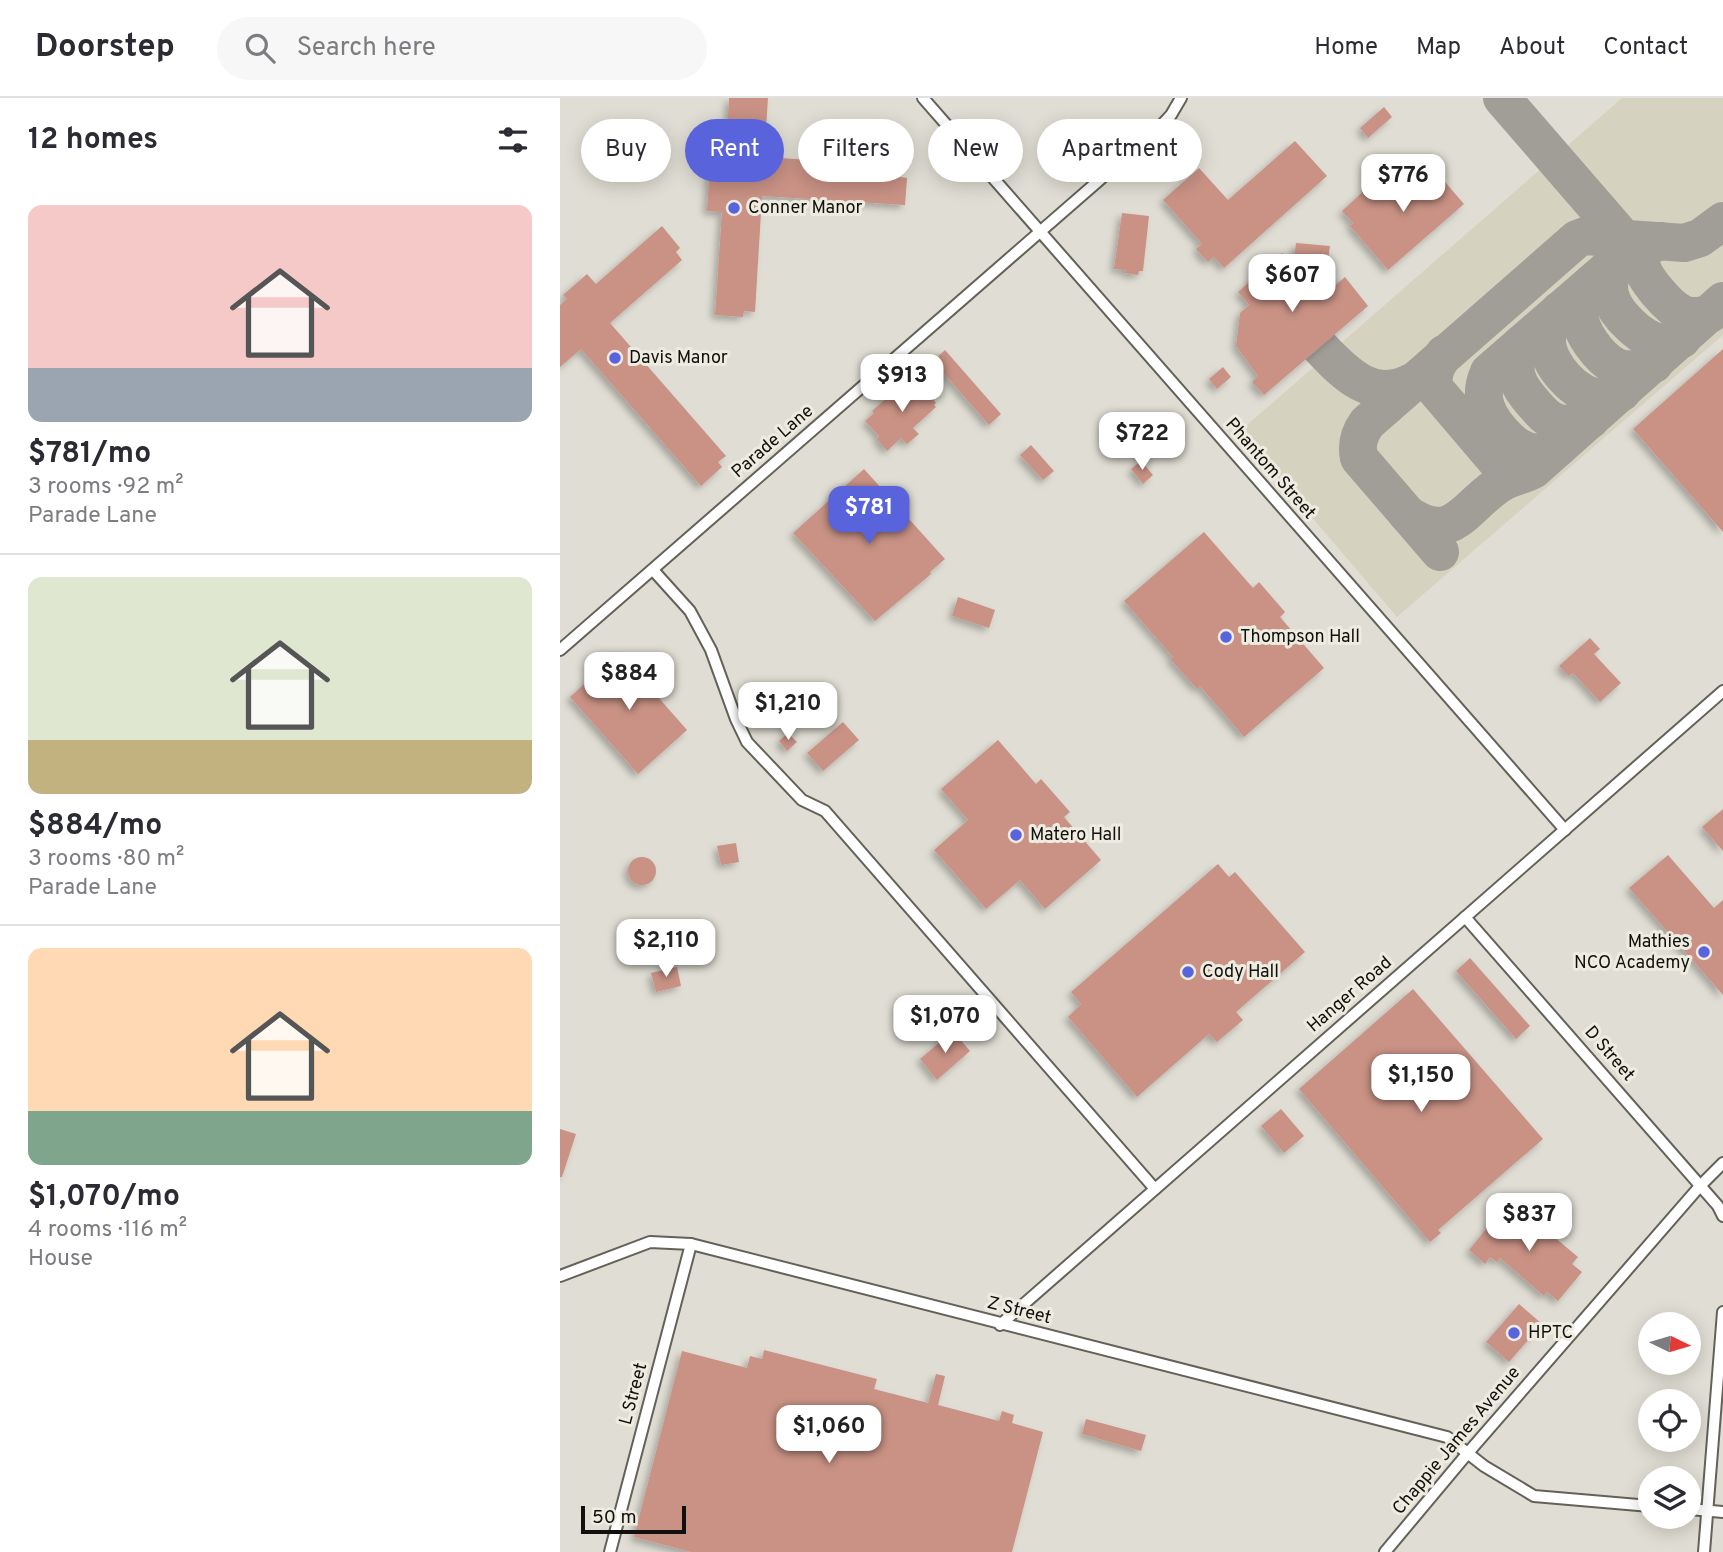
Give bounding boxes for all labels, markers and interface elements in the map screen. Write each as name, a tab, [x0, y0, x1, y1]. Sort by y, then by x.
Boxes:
search box	[217, 17, 707, 80]
text: Doorstep	[35, 27, 175, 69]
icon: search	[241, 29, 279, 67]
text: Search here	[297, 32, 436, 65]
text: Home	[1314, 33, 1378, 63]
text: Map	[1416, 33, 1461, 63]
text: About	[1499, 33, 1565, 63]
text: Contact	[1603, 33, 1688, 63]
chip: Buy	[581, 119, 671, 182]
chip: Rent	[685, 119, 784, 182]
chip: Filters	[798, 119, 914, 182]
chip: New	[928, 119, 1023, 182]
chip: Apartment	[1037, 119, 1202, 182]
icon: filters	[494, 121, 532, 159]
text: 12 homes	[28, 122, 158, 159]
pin: $776	[1362, 155, 1444, 214]
text: $776	[1377, 162, 1429, 191]
place label: Conner Manor	[748, 197, 863, 220]
marker: Conner Manor	[726, 200, 742, 216]
icon: home	[217, 250, 343, 376]
pin: $607	[1251, 254, 1333, 314]
text: $607	[1264, 262, 1320, 291]
place label: Davis Manor	[629, 347, 728, 370]
marker: Davis Manor	[607, 350, 623, 366]
pin: $913	[861, 354, 943, 414]
text: $913	[876, 362, 928, 391]
street label: Parade Lane	[727, 400, 819, 484]
pin: $722	[1101, 412, 1183, 472]
street label: Phantom Street	[1220, 414, 1320, 524]
text: $722	[1115, 420, 1169, 449]
text: $781/mo	[28, 436, 151, 473]
text: 3 rooms · 92 m²	[28, 473, 184, 502]
pin: $781	[828, 486, 910, 546]
text: $781	[844, 494, 894, 523]
text: Parade Lane	[28, 502, 157, 531]
icon: home	[217, 622, 343, 748]
place label: Thompson Hall	[1240, 626, 1360, 649]
marker: Thompson Hall	[1218, 629, 1234, 645]
pin: $884	[588, 652, 670, 712]
text: $884	[600, 660, 658, 689]
pin: $1,210	[731, 682, 845, 742]
text: $1,210	[754, 690, 822, 719]
text: $884/mo	[28, 808, 162, 845]
place label: Matero Hall	[1030, 824, 1121, 847]
marker: Matero Hall	[1008, 827, 1024, 843]
text: 3 rooms · 80 m²	[28, 845, 184, 874]
text: Parade Lane	[28, 874, 157, 903]
pin: $2,110	[609, 920, 723, 979]
text: $2,110	[632, 927, 700, 956]
place label: Mathies NCO Academy	[1574, 931, 1690, 975]
marker: Mathies NCO Academy	[1696, 944, 1712, 960]
street label: Hanger Road	[1303, 952, 1397, 1038]
place label: Cody Hall	[1202, 961, 1279, 984]
marker: Cody Hall	[1180, 964, 1196, 980]
icon: home	[217, 993, 343, 1119]
pin: $1,070	[888, 996, 1002, 1055]
text: $1,070	[909, 1003, 981, 1032]
street label: D Street	[1579, 1022, 1639, 1086]
pin: $1,150	[1364, 1054, 1478, 1114]
text: $1,150	[1387, 1062, 1455, 1091]
text: $1,070/mo	[28, 1179, 180, 1216]
pin: $837	[1488, 1194, 1570, 1253]
text: $837	[1502, 1201, 1556, 1230]
text: 4 rooms · 116 m²	[28, 1216, 187, 1245]
text: House	[28, 1245, 93, 1274]
street label: Z Street	[984, 1292, 1054, 1330]
north arrow	[1638, 1312, 1701, 1376]
map controls	[1638, 1312, 1701, 1529]
place label: HPTC	[1528, 1322, 1573, 1345]
marker: HPTC	[1506, 1325, 1522, 1341]
street label: L Street	[615, 1360, 653, 1428]
street label: Chappie James Avenue	[1388, 1362, 1526, 1520]
button: locate	[1638, 1389, 1701, 1452]
pin: $1,060	[772, 1406, 886, 1465]
text: $1,060	[792, 1413, 866, 1442]
button: layers	[1638, 1466, 1701, 1529]
scale bar	[581, 1503, 686, 1535]
text: 50 m	[592, 1506, 637, 1530]

